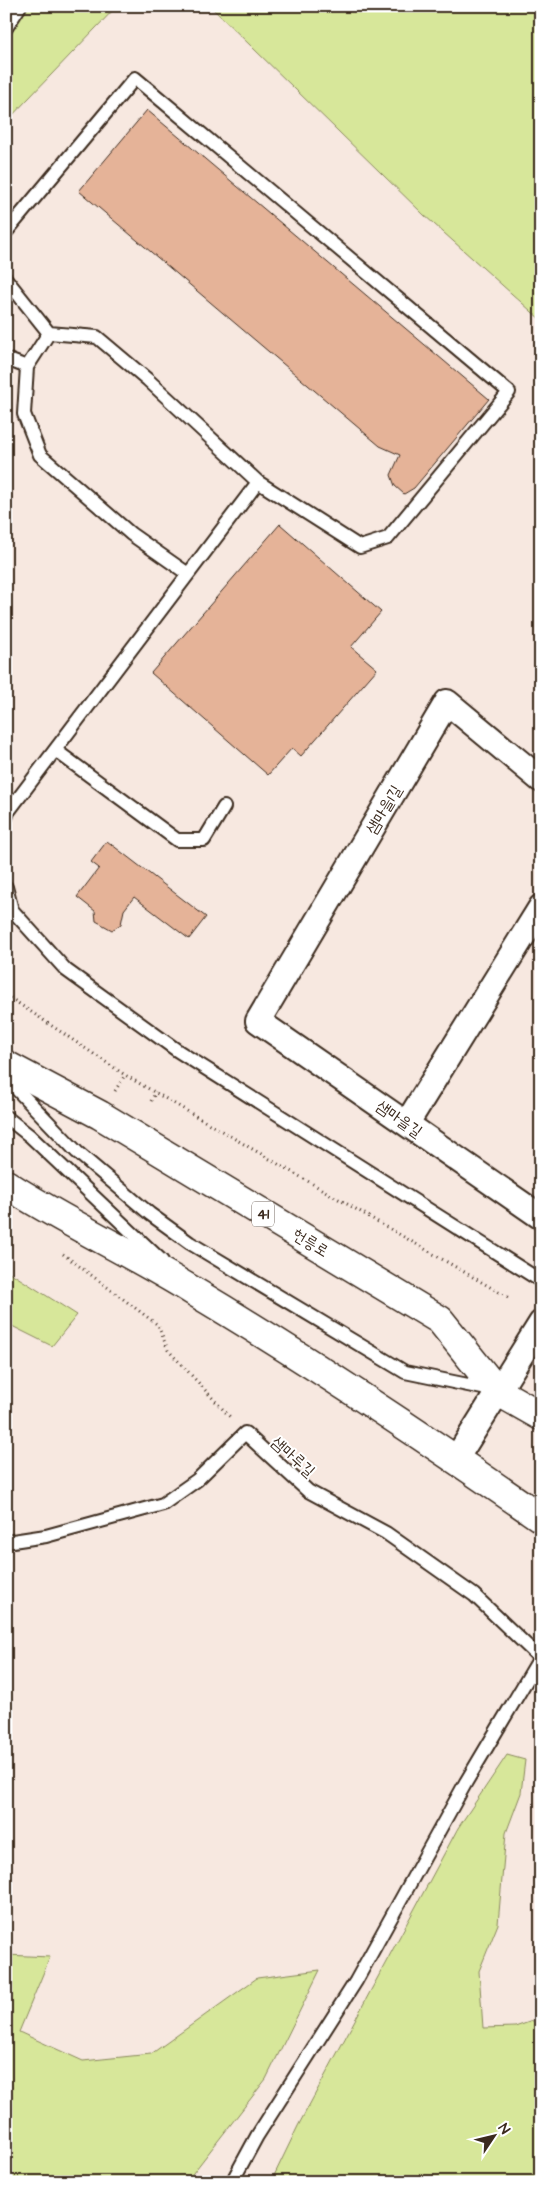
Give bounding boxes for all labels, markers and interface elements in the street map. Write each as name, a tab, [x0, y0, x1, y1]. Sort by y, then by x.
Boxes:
street label: 샘마을1길	[361, 781, 407, 838]
street label: 샘마을길	[372, 1095, 427, 1143]
road number: 41	[252, 1202, 274, 1226]
street label: 헌릉로	[288, 1223, 333, 1262]
street label: 샘마루길	[267, 1431, 320, 1482]
north arrow	[470, 2110, 520, 2160]
text: N	[493, 2120, 515, 2139]

